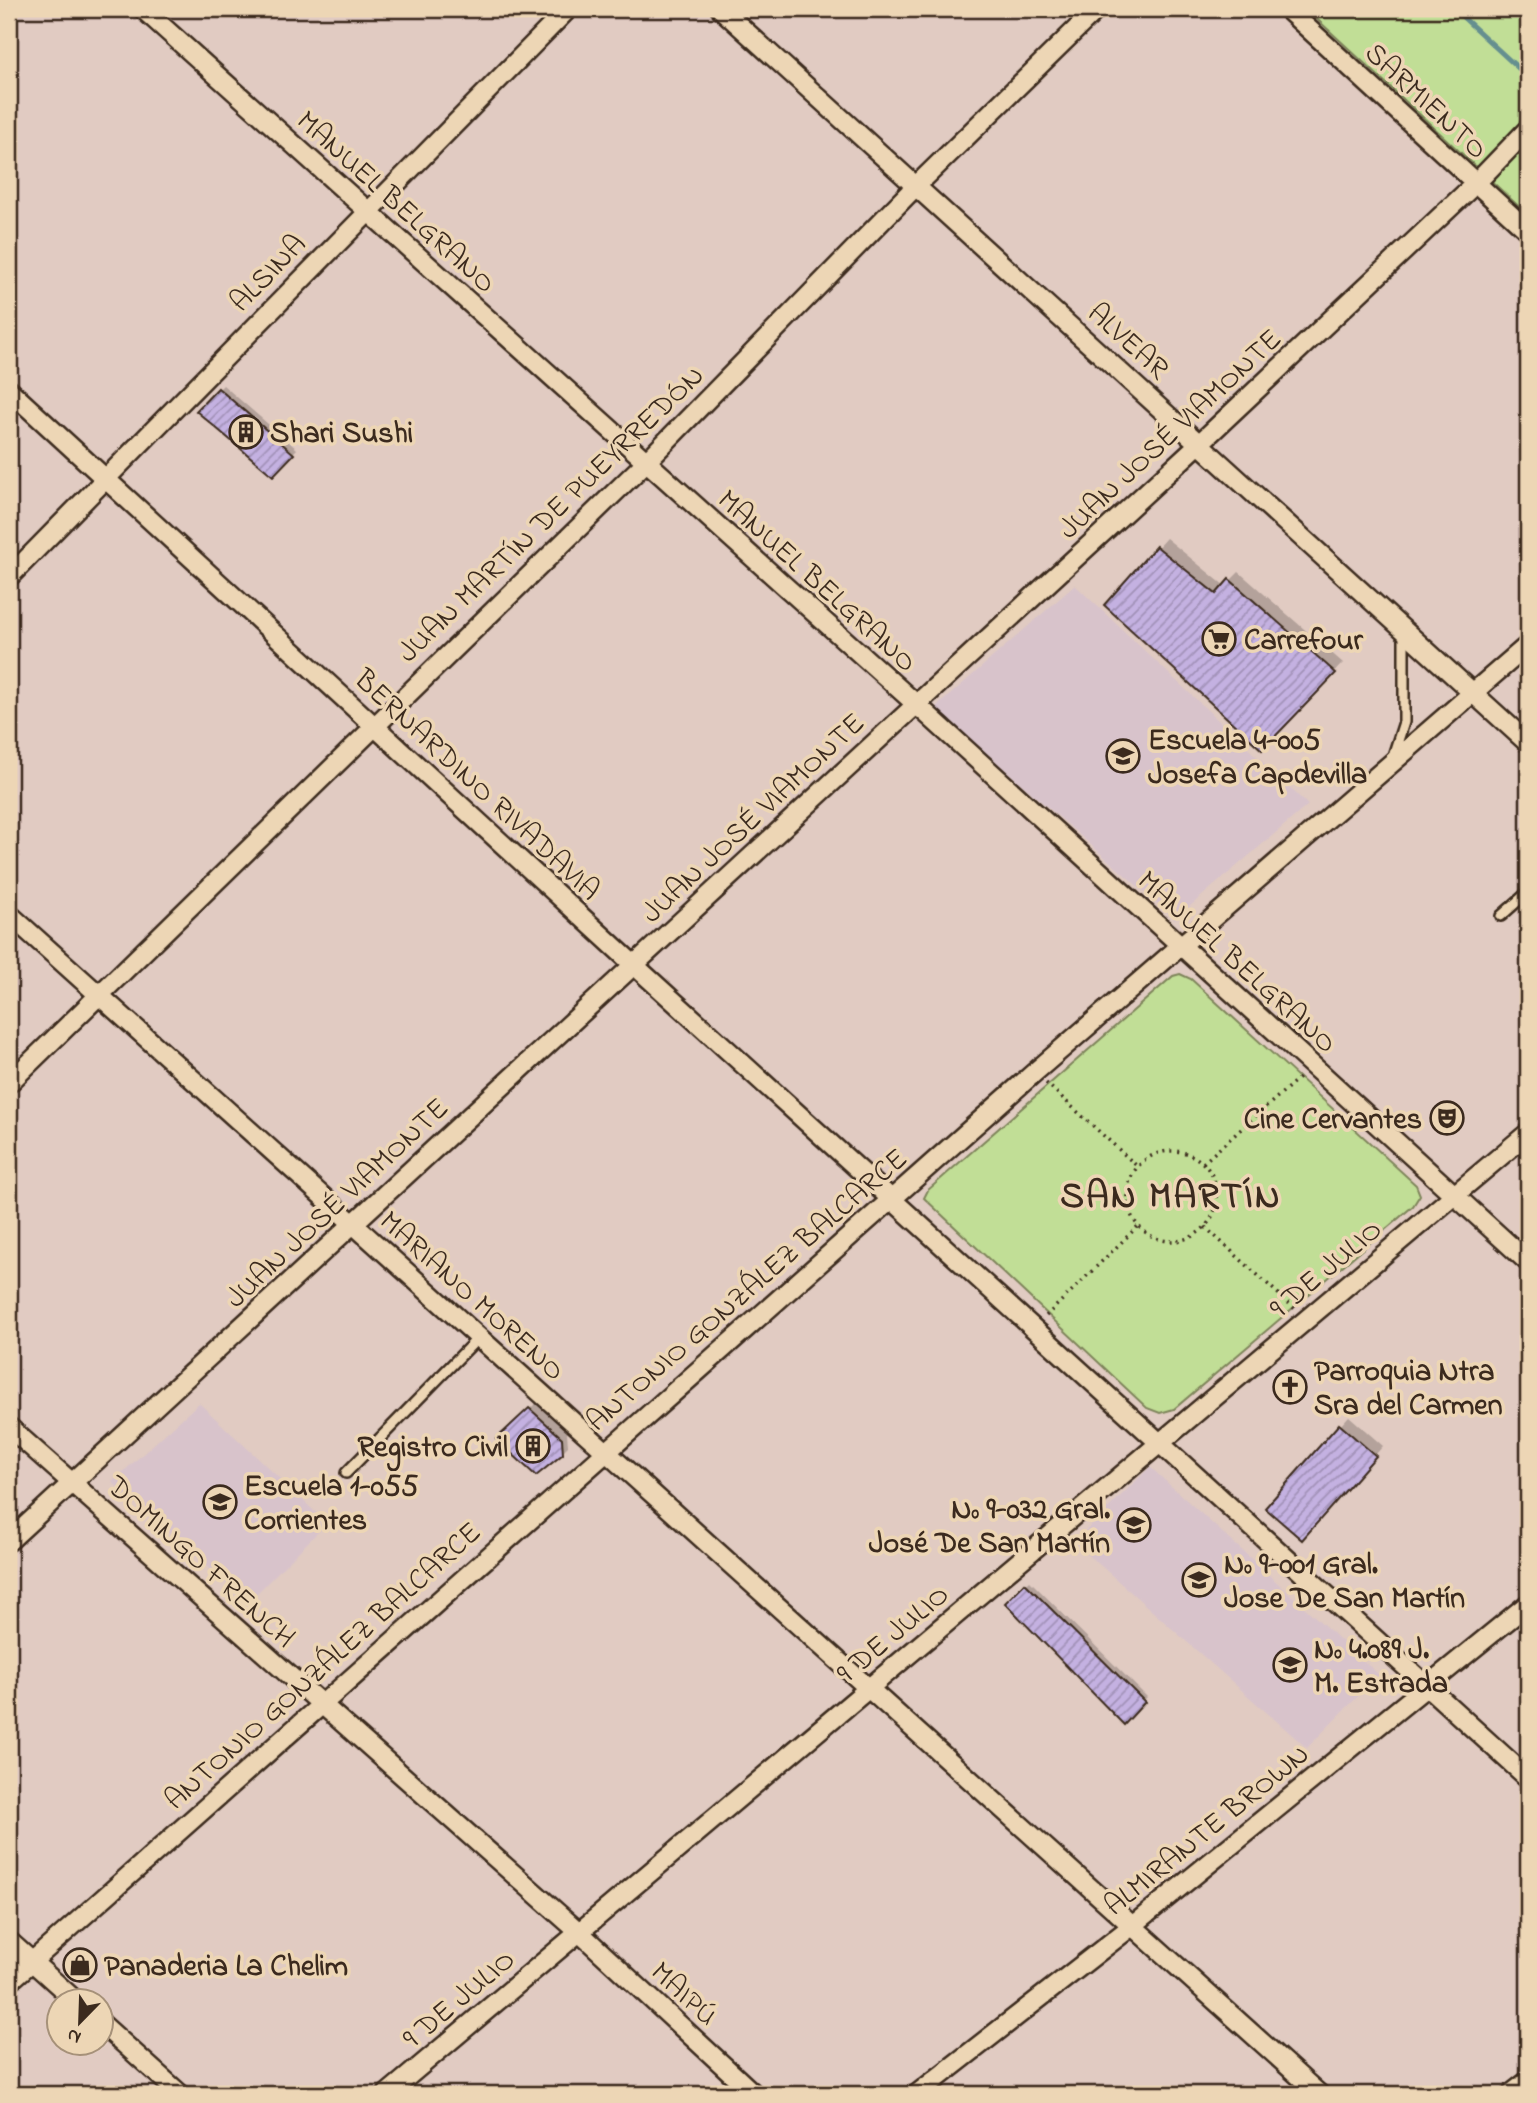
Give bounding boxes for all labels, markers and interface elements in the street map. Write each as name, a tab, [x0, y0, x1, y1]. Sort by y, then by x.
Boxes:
street label: SARMIENTO	[1353, 33, 1497, 171]
street label: MANUEL BELGRANO	[285, 101, 505, 305]
street label: ALSINA	[220, 225, 318, 323]
street label: ALVEAR	[1076, 293, 1178, 391]
street label: JUAN JOSÉ VIAMONTE	[1049, 319, 1293, 551]
street label: JUAN MARTÍN DE PUEYRREDÓN	[388, 356, 716, 674]
building icon: Shari Sushi	[227, 413, 265, 451]
place label: Shari Sushi	[270, 413, 413, 457]
street label: MANUEL BELGRANO	[706, 480, 926, 684]
supermarket icon: Carrefour	[1200, 620, 1238, 658]
place label: Carrefour	[1244, 620, 1363, 664]
street label: BERNARDINO RIVADAVIA	[342, 659, 609, 912]
street label: JUAN JOSÉ VIAMONTE	[632, 703, 876, 935]
place label: Escuela 4-005 Josefa Capdevilla	[1148, 720, 1367, 798]
school or university icon: Escuela 4-005 Josefa Capdevilla	[1104, 737, 1142, 775]
street label: MANUEL BELGRANO	[1126, 861, 1346, 1065]
street label: JUAN JOSÉ VIAMONTE	[216, 1088, 460, 1320]
place label: Cine Cervantes	[1244, 1099, 1422, 1143]
theatre icon: Cine Cervantes	[1428, 1099, 1466, 1137]
street label: ANTONIO GONZÁLEZ BALCARCE	[577, 1139, 918, 1444]
district label: SAN MARTÍN	[1060, 1171, 1282, 1225]
street label: MARIANO MORENO	[368, 1202, 574, 1393]
street label: 9 DE JULIO	[1261, 1210, 1393, 1331]
place label: Parroquia Ntra Sra del Carmen	[1314, 1351, 1503, 1429]
church icon: Parroquia Ntra Sra del Carmen	[1271, 1368, 1309, 1406]
place label: Registro Civil	[357, 1427, 508, 1472]
building icon: Registro Civil	[514, 1427, 552, 1465]
street label: DOMINGO FRENCH	[95, 1466, 304, 1660]
place label: Escuela 1-055 Corrientes	[244, 1466, 418, 1544]
school or university icon: Escuela 1-055 Corrientes	[201, 1483, 239, 1521]
place label: Nº 9-032 Gral. José De San Martín	[869, 1489, 1110, 1567]
school or university icon: Nº 9-032 Gral. José De San Martín	[1115, 1506, 1153, 1544]
street label: ANTONIO GONZÁLEZ BALCARCE	[156, 1512, 492, 1822]
place label: Nº 9-001 Gral. Jose De San Martín	[1224, 1544, 1465, 1622]
school or university icon: Nº 9-001 Gral. Jose De San Martín	[1180, 1561, 1218, 1599]
street label: 9 DE JULIO	[828, 1575, 960, 1696]
place label: Nº 4.089 J. M. Estrada	[1314, 1629, 1448, 1707]
school or university icon: Nº 4.089 J. M. Estrada	[1271, 1646, 1309, 1684]
street label: ALMIRANTE BROWN	[1096, 1735, 1320, 1928]
street label: 9 DE JULIO	[394, 1940, 526, 2061]
shop icon: Panaderia La Chelim	[61, 1946, 99, 1984]
place label: Panaderia La Chelim	[104, 1946, 348, 1990]
street label: MAIPÚ	[639, 1952, 727, 2038]
north arrow	[46, 1988, 116, 2058]
text: N	[63, 2020, 86, 2050]

